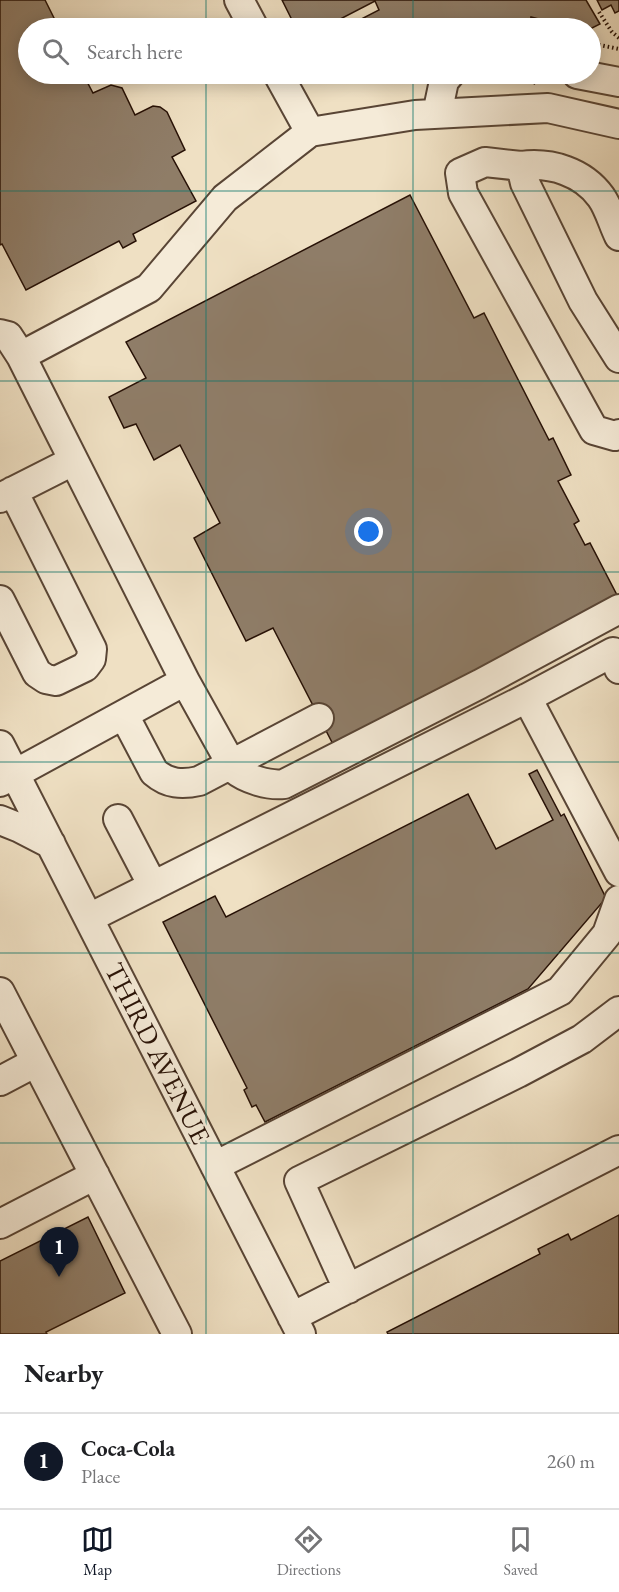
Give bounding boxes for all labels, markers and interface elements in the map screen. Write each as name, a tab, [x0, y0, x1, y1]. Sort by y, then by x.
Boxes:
search box	[18, 18, 601, 84]
icon: search	[39, 35, 72, 68]
text: Search here	[87, 37, 182, 66]
your location	[354, 517, 383, 546]
street label: THIRD AVENUE	[97, 956, 219, 1150]
pin: 1	[40, 1228, 78, 1277]
text: Nearby	[24, 1356, 104, 1390]
text: Coca-Cola	[81, 1434, 175, 1463]
text: 1	[38, 1448, 49, 1474]
text: 260 m	[547, 1448, 595, 1474]
text: Place	[81, 1463, 120, 1489]
tab: Map	[81, 1523, 114, 1580]
tab: Directions	[277, 1523, 341, 1580]
tab: Saved	[503, 1523, 538, 1580]

